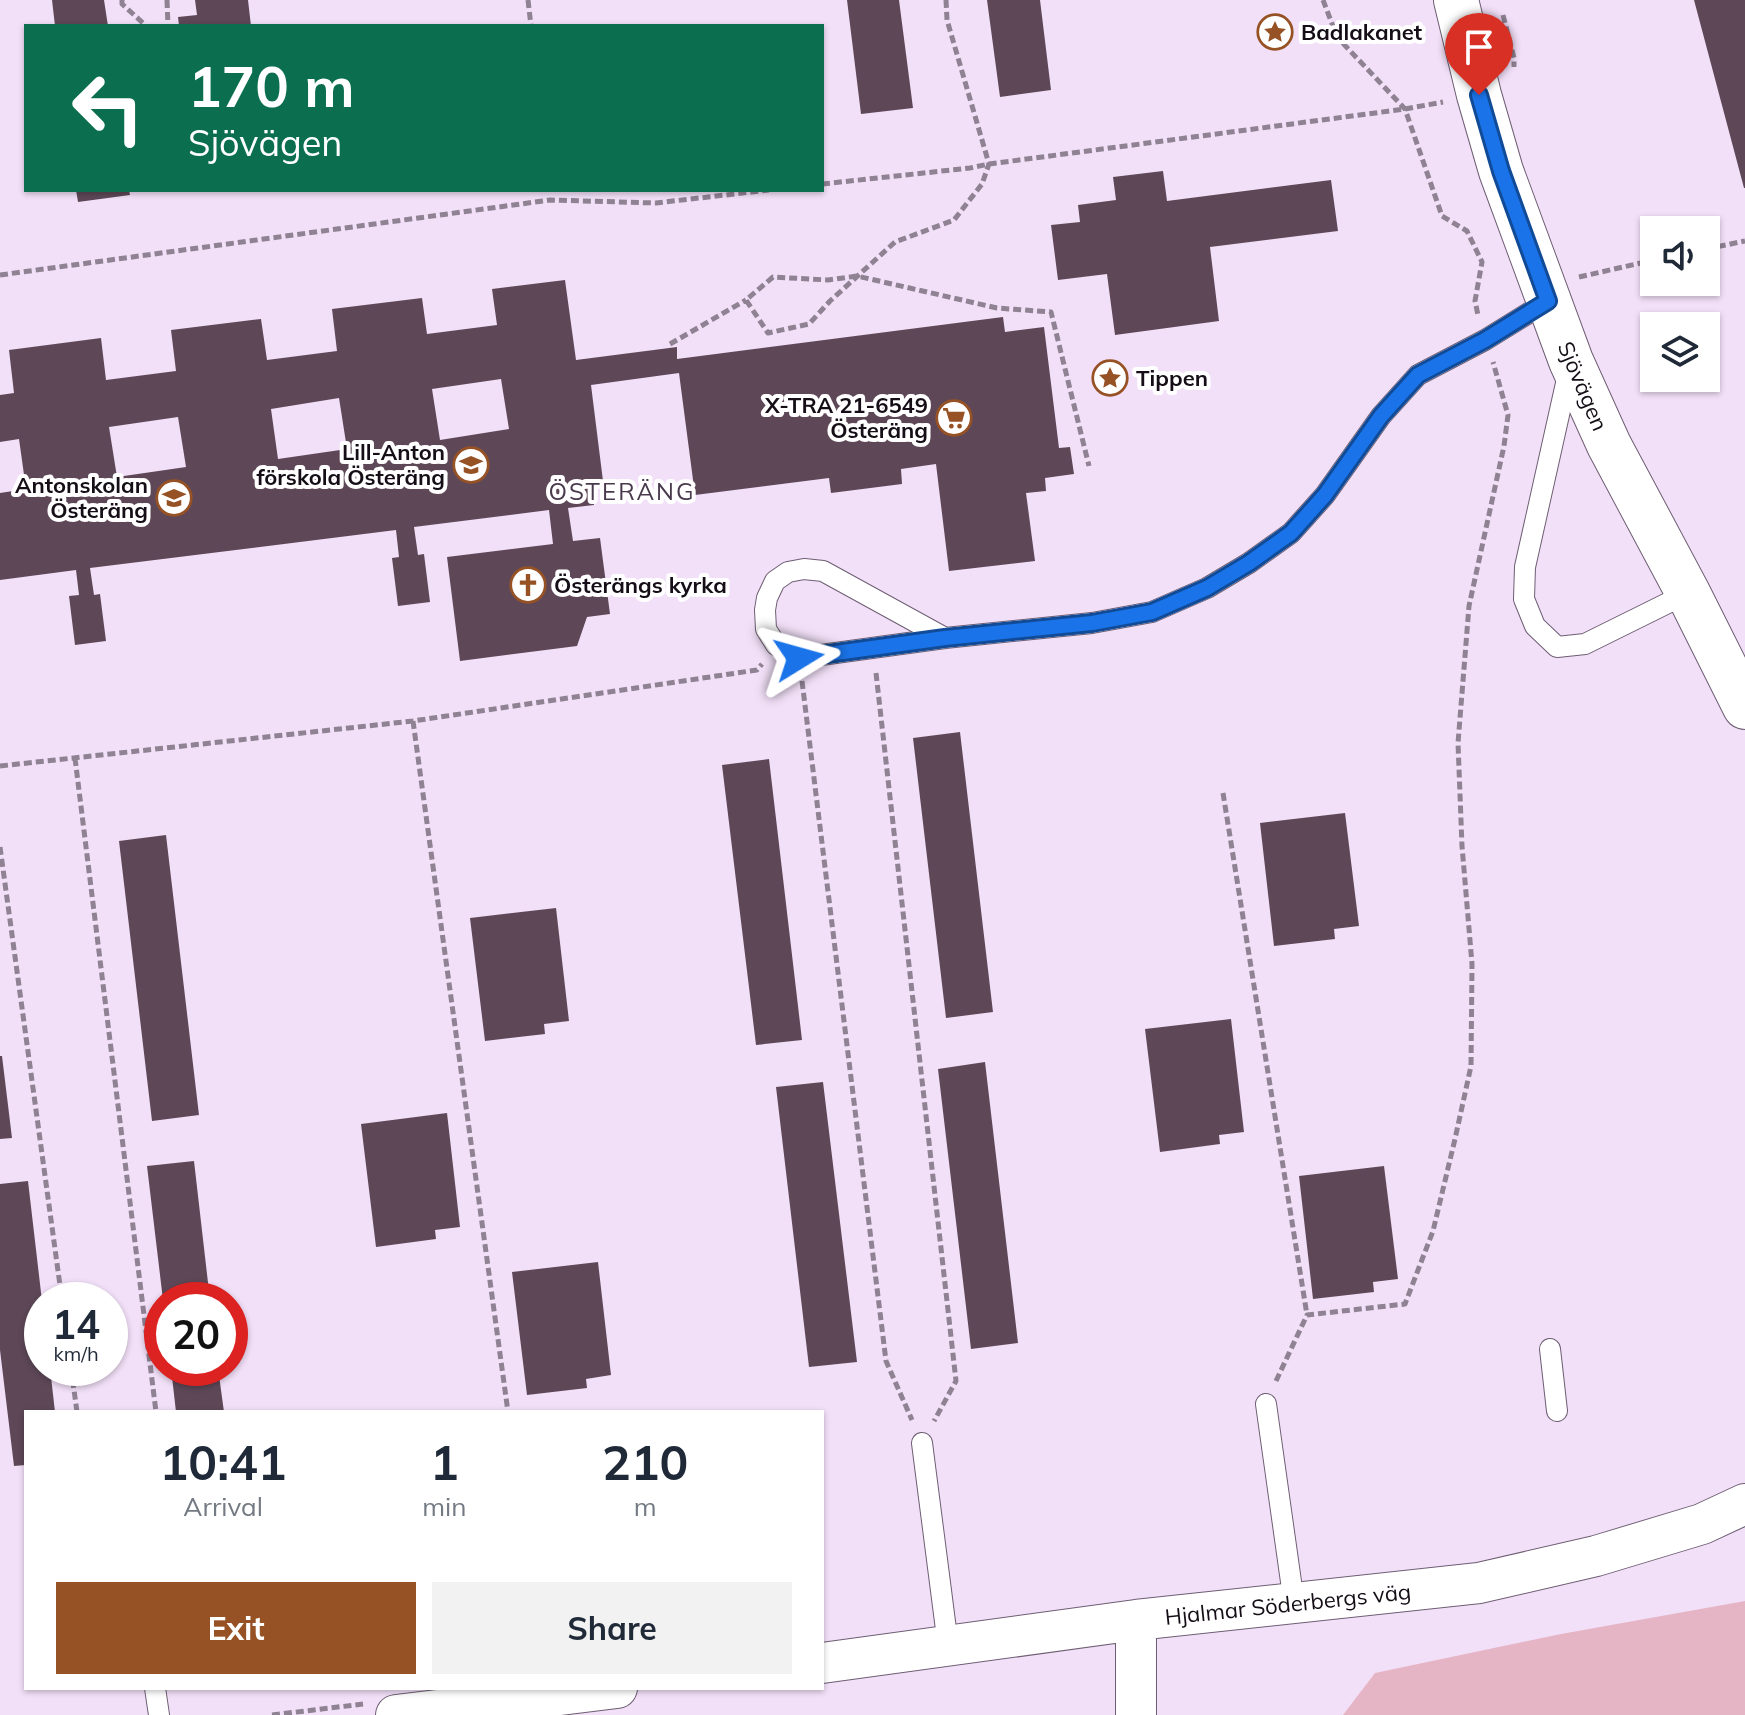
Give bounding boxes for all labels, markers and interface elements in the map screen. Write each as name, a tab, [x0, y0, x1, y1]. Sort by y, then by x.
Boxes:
place icon: Badlakanet	[1256, 13, 1294, 51]
pin	[1445, 13, 1513, 95]
place label: Badlakanet	[1301, 18, 1422, 46]
icon: arrive	[1457, 25, 1501, 69]
text: 170 m	[188, 51, 355, 121]
icon: left	[56, 56, 160, 160]
text: Sjövägen	[188, 120, 342, 165]
map controls	[1640, 216, 1720, 392]
button: sound	[1640, 216, 1720, 296]
button: layers	[1640, 312, 1720, 392]
street label: Sjövägen	[1552, 337, 1614, 435]
place icon: Tippen	[1091, 359, 1129, 397]
place label: Tippen	[1136, 364, 1208, 392]
place label: X-TRA 21-6549 Österäng	[764, 391, 928, 444]
supermarket icon: X-TRA 21-6549 Österäng	[935, 399, 973, 437]
place label: Lill-Anton förskola Österäng	[257, 438, 445, 491]
school or university icon: Lill-Anton förskola Österäng	[452, 446, 490, 484]
place label: Antonskolan Österäng	[15, 471, 148, 524]
district label: ÖSTERÄNG	[548, 476, 696, 506]
school or university icon: Antonskolan Österäng	[155, 479, 193, 517]
church icon: Österängs kyrka	[509, 566, 547, 604]
place label: Österängs kyrka	[554, 571, 727, 599]
position arrow	[757, 616, 841, 700]
speed limit sign: 20	[144, 1282, 248, 1386]
text: 14	[52, 1299, 100, 1349]
text: km/h	[53, 1341, 99, 1366]
text: 10:41	[160, 1432, 287, 1492]
text: 1	[430, 1432, 459, 1492]
text: 210	[602, 1432, 688, 1492]
text: Arrival	[183, 1490, 263, 1523]
text: min	[422, 1490, 466, 1523]
text: m	[634, 1490, 657, 1523]
street label: Hjalmar Söderbergs väg	[1164, 1577, 1412, 1631]
button: Exit	[56, 1582, 416, 1674]
button: Share	[432, 1582, 792, 1674]

